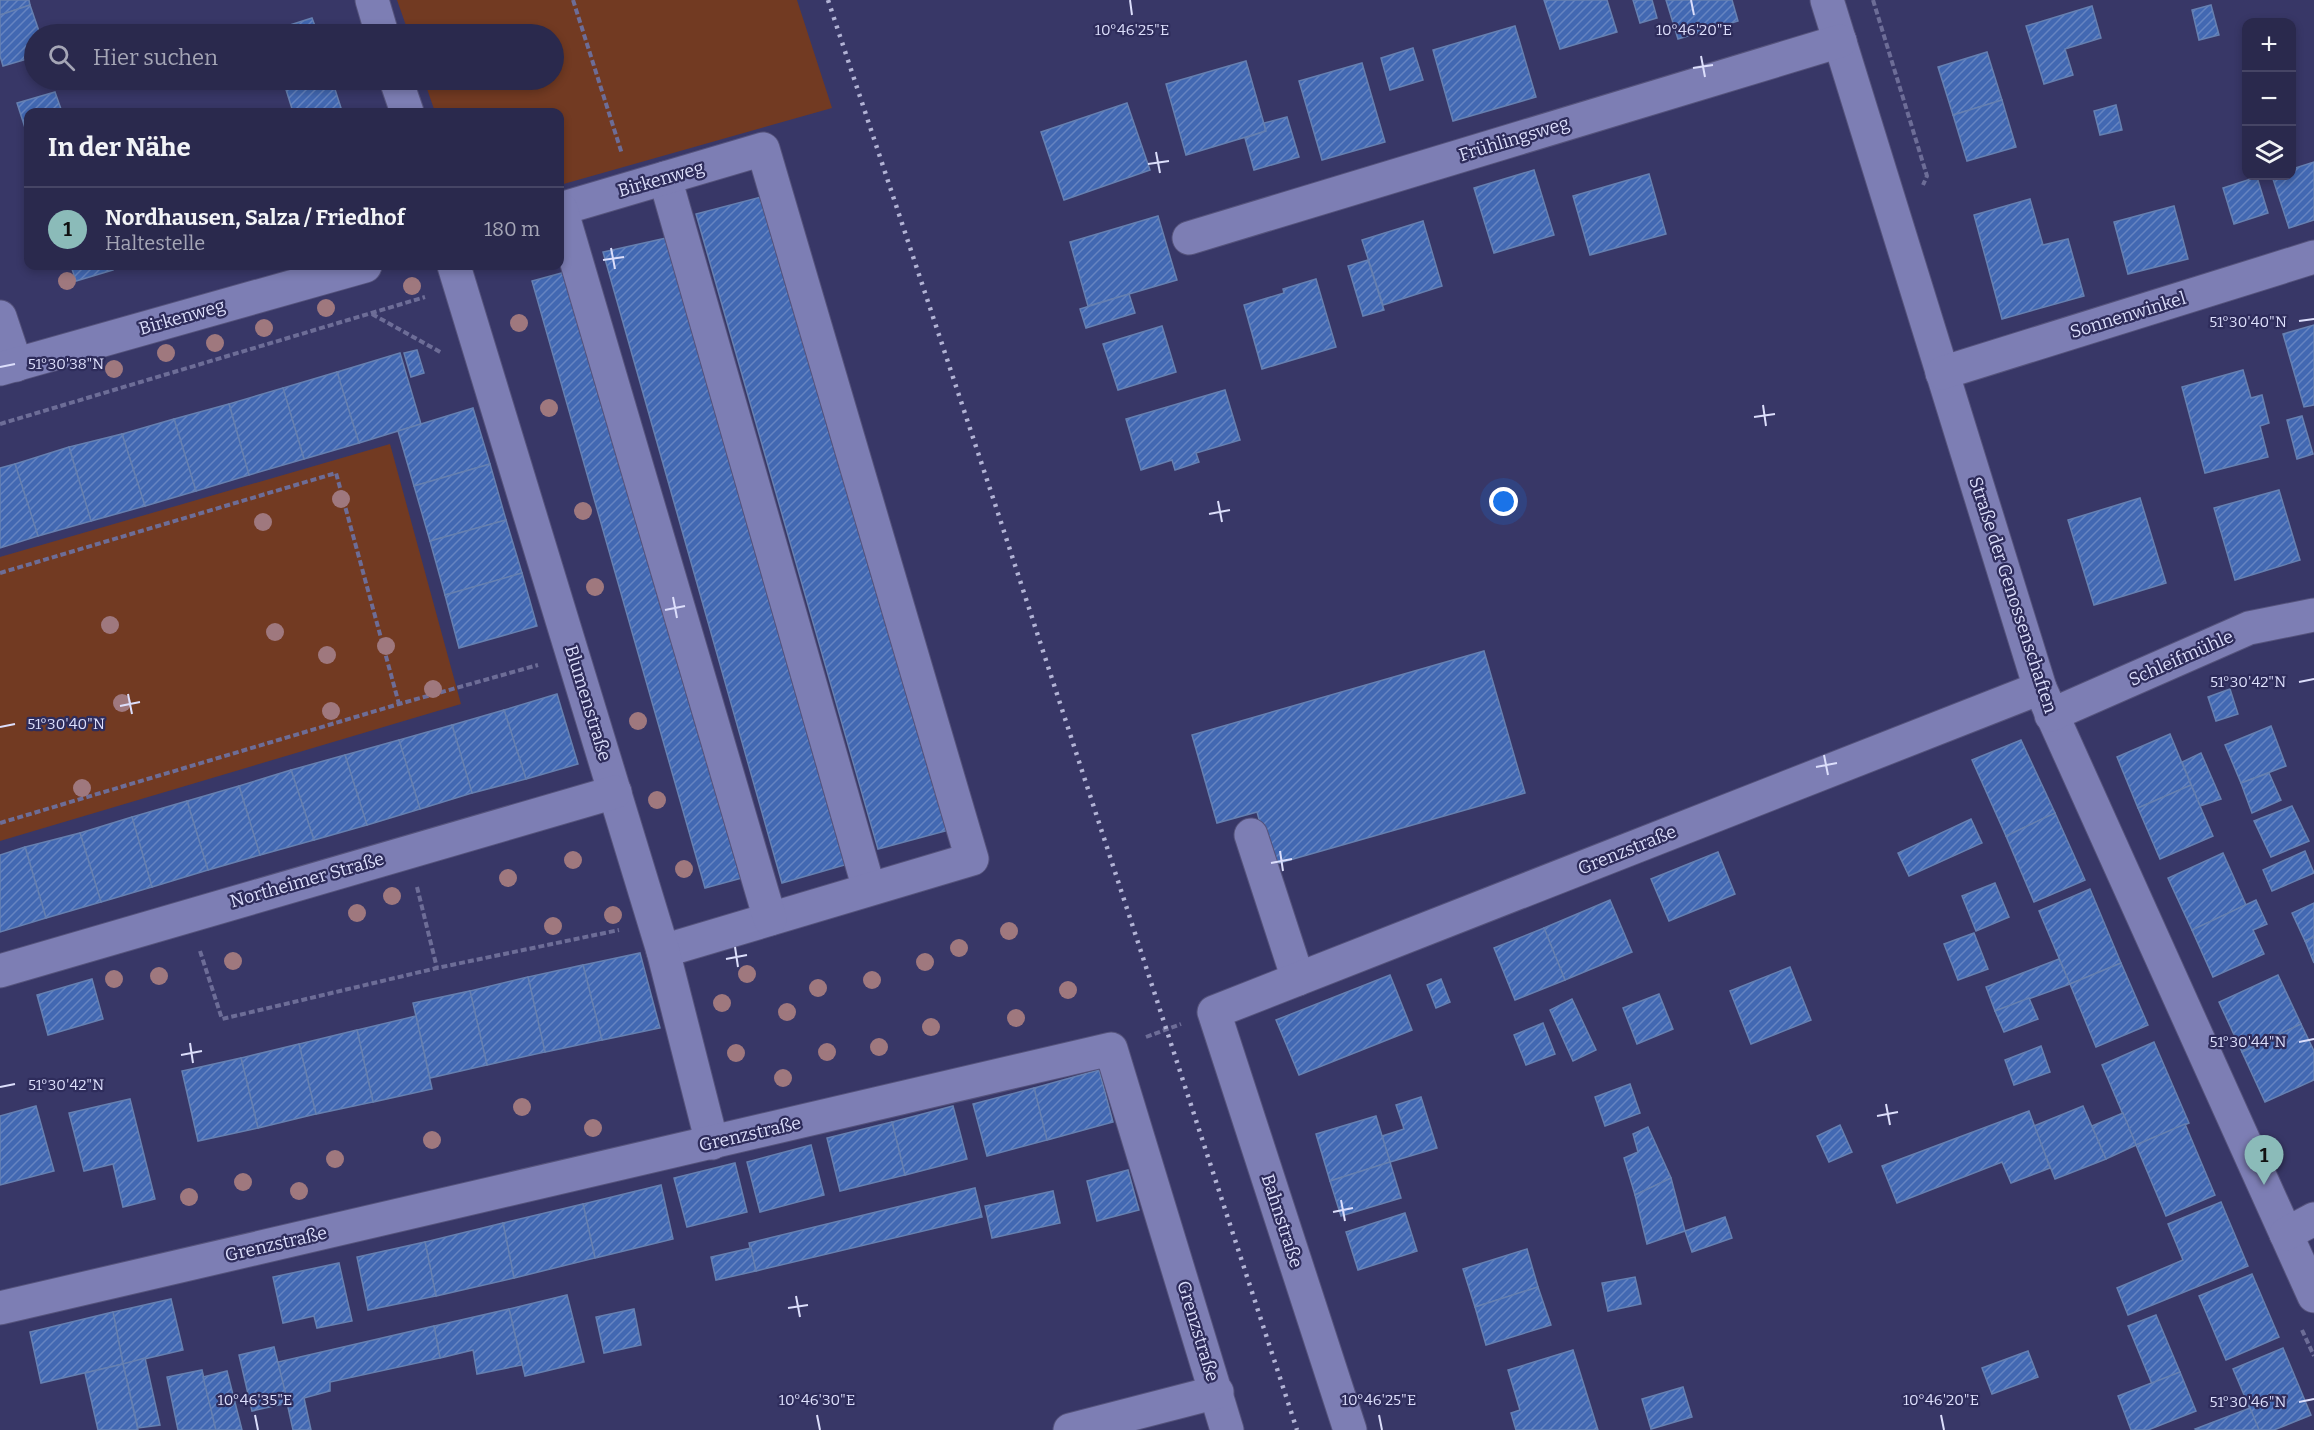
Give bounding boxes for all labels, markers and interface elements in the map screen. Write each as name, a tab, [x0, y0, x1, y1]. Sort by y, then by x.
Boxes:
map controls	[2242, 18, 2296, 180]
button: +	[2242, 18, 2296, 72]
text: 10°46'25"E	[1095, 21, 1169, 39]
text: 10°46'20"E	[1656, 21, 1732, 39]
search box	[24, 24, 564, 90]
icon: search	[45, 41, 78, 74]
text: Hier suchen	[93, 44, 218, 71]
button: −	[2242, 72, 2296, 126]
street label: Frühlingsweg	[1456, 112, 1572, 166]
button: layers	[2242, 126, 2296, 180]
text: In der Nähe	[48, 132, 191, 163]
street label: Birkenweg	[615, 156, 707, 202]
text: Nordhausen, Salza / Friedhof	[105, 204, 405, 231]
text: 1	[63, 217, 72, 241]
text: 180 m	[484, 217, 540, 241]
text: Haltestelle	[105, 231, 205, 255]
street label: Sonnenwinkel	[2067, 287, 2189, 343]
street label: Birkenweg	[136, 294, 228, 340]
text: 51°30'40"N	[2209, 313, 2287, 331]
text: 51°30'38"N	[28, 355, 104, 373]
street label: Straße der Genossenschaften	[1964, 474, 2062, 716]
your location	[1489, 487, 1518, 516]
street label: Schleifmühle	[2125, 625, 2237, 691]
street label: Blumenstraße	[560, 642, 616, 764]
text: 51°30'42"N	[2210, 673, 2286, 691]
text: 51°30'40"N	[27, 715, 105, 733]
street label: Grenzstraße	[1575, 820, 1679, 880]
street label: Northeimer Straße	[227, 847, 387, 913]
text: 51°30'44"N	[2210, 1033, 2287, 1051]
text: 51°30'42"N	[28, 1076, 104, 1094]
street label: Grenzstraße	[697, 1112, 803, 1156]
pin: 1	[2244, 1136, 2284, 1185]
street label: Bahnstraße	[1256, 1171, 1308, 1271]
street label: Grenzstraße	[223, 1222, 329, 1266]
street label: Grenzstraße	[1172, 1278, 1224, 1384]
text: 10°46'35"E	[218, 1391, 292, 1409]
text: 10°46'30"E	[779, 1391, 855, 1409]
text: 10°46'25"E	[1342, 1391, 1416, 1409]
text: 10°46'20"E	[1903, 1391, 1979, 1409]
text: 51°30'46"N	[2210, 1393, 2286, 1411]

